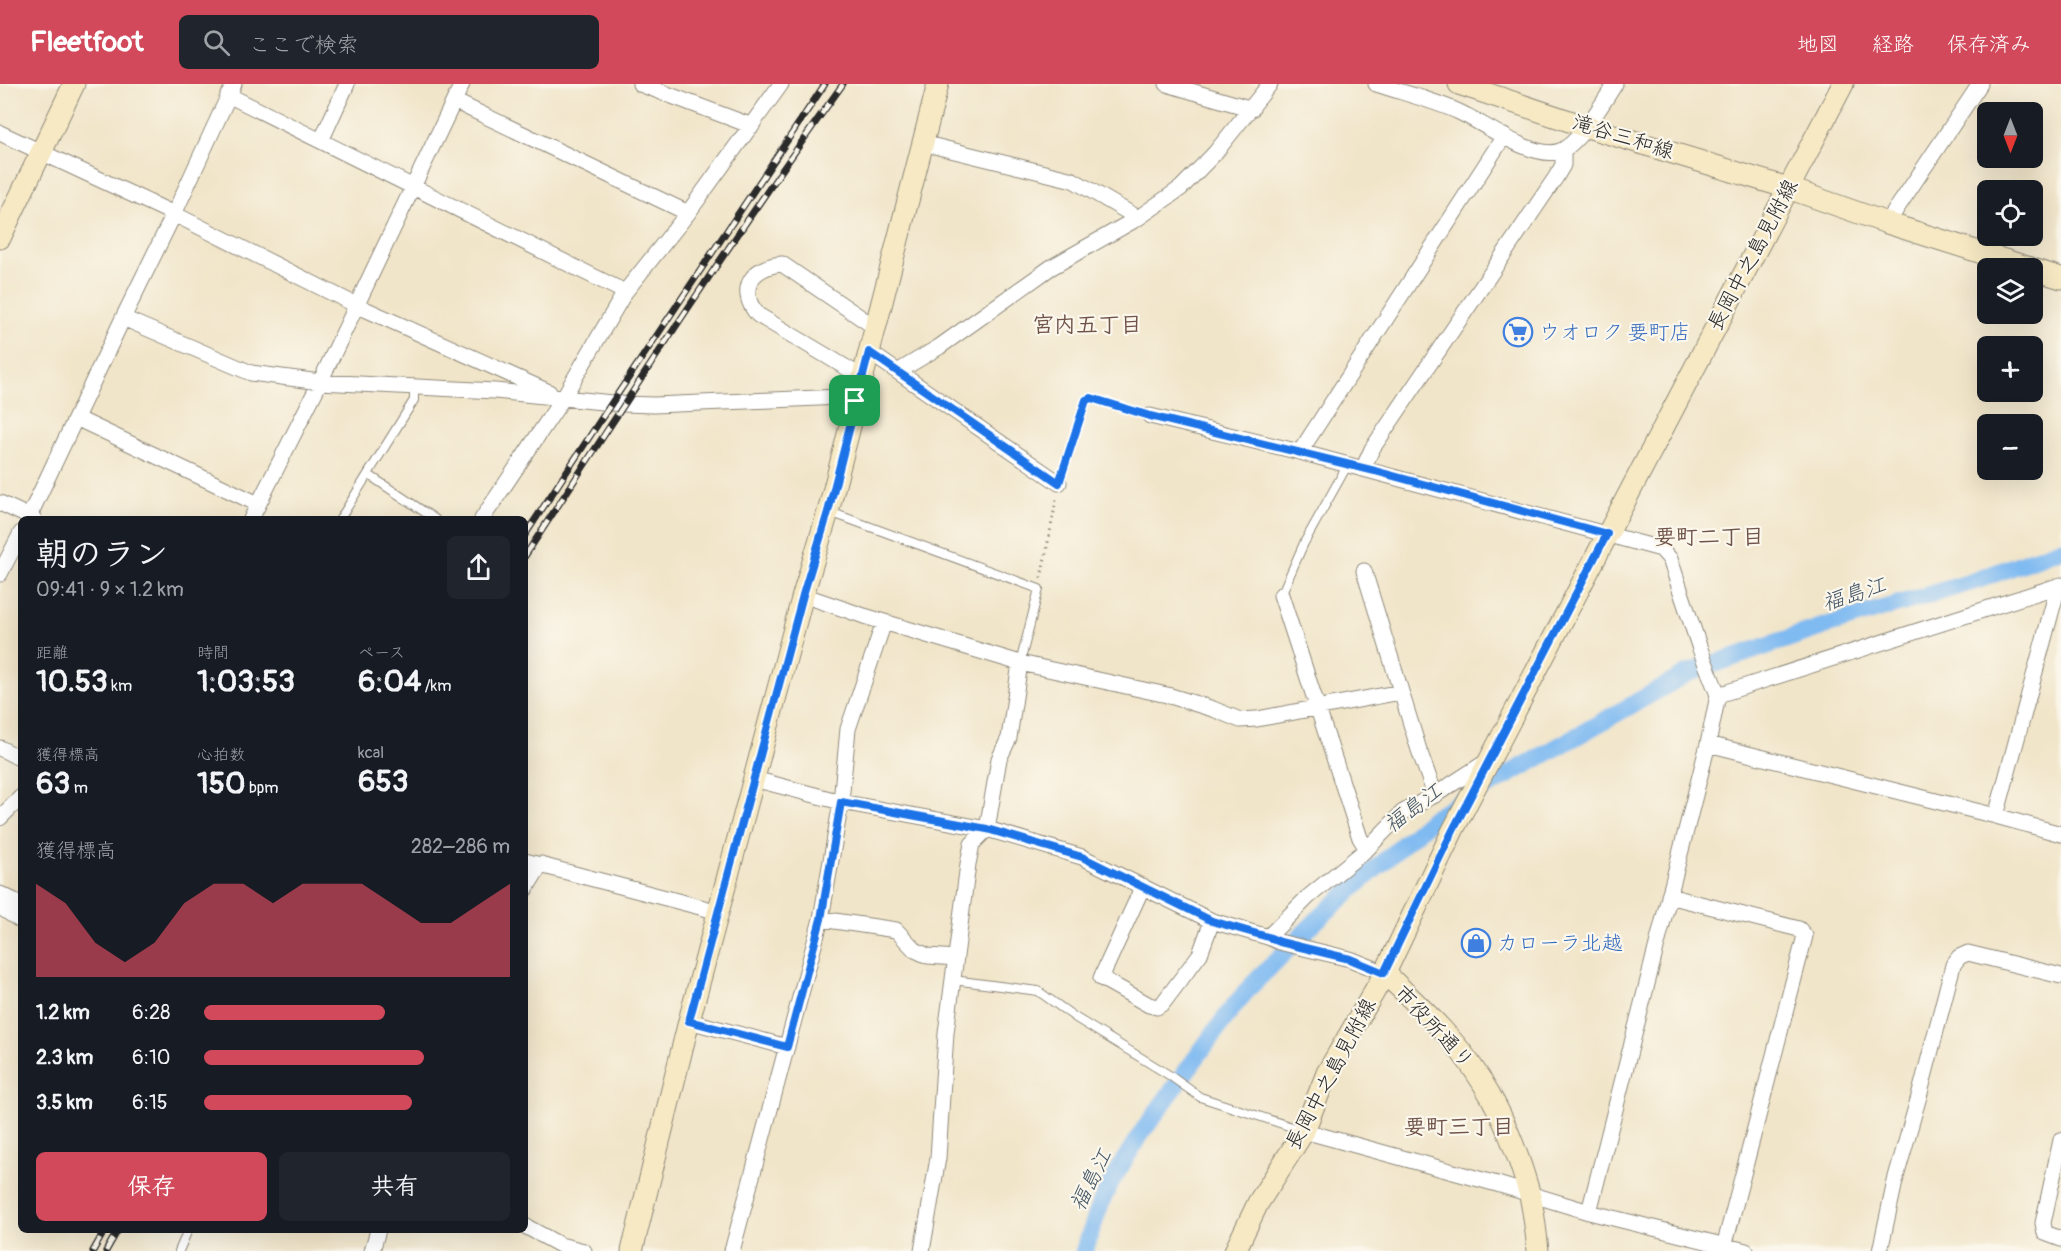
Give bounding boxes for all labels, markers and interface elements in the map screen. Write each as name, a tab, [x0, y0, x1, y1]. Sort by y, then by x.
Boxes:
search box	[179, 15, 599, 69]
text: Fleetfoot	[30, 25, 143, 60]
icon: search	[200, 26, 233, 59]
text: ここで検索	[248, 31, 358, 59]
text: 地図	[1797, 31, 1839, 58]
text: 経路	[1872, 31, 1914, 58]
text: 保存済み	[1947, 31, 2031, 58]
north arrow	[1977, 102, 2043, 168]
map controls	[1977, 102, 2043, 480]
street label: 滝谷三和線	[1569, 109, 1677, 165]
street label: 長岡中之島見附線	[1702, 174, 1804, 336]
button: locate	[1977, 180, 2043, 246]
button: layers	[1977, 258, 2043, 324]
district label: 宮内五丁目	[1032, 311, 1142, 339]
supermarket icon: ウオロク 要町店	[1502, 316, 1534, 348]
place label: ウオロク 要町店	[1539, 319, 1691, 346]
button: +	[1977, 336, 2043, 402]
pin	[829, 375, 880, 426]
icon: arrive	[838, 384, 871, 417]
button: −	[1977, 414, 2043, 480]
district label: 要町二丁目	[1654, 523, 1764, 551]
text: 朝のラン	[36, 534, 168, 575]
button: share	[447, 536, 510, 599]
water label: 福島江	[1818, 570, 1891, 618]
text: 09:41 · 9 × 1.2 km	[36, 577, 184, 602]
text: 距離	[36, 643, 68, 663]
text: 時間	[197, 643, 229, 663]
text: ペース	[358, 643, 405, 663]
text: 10.53	[36, 663, 108, 700]
text: 1:03:53	[197, 663, 295, 700]
text: 6:04	[358, 663, 421, 700]
text: km	[108, 676, 132, 696]
text: /km	[421, 676, 451, 696]
text: kcal	[358, 743, 384, 763]
text: 獲得標高	[36, 745, 100, 765]
text: 心拍数	[197, 745, 245, 765]
text: 653	[358, 763, 408, 800]
text: 63	[36, 765, 70, 802]
text: 150	[197, 765, 245, 802]
water label: 福島江	[1378, 776, 1449, 839]
text: m	[70, 778, 88, 798]
text: bpm	[245, 778, 279, 798]
text: 282–286 m	[411, 834, 510, 859]
text: 獲得標高	[36, 838, 116, 863]
shop icon: カローラ北越	[1460, 927, 1492, 959]
place label: カローラ北越	[1497, 930, 1623, 957]
street label: 市役所通り	[1388, 979, 1480, 1075]
street label: 長岡中之島見附線	[1280, 993, 1382, 1155]
text: 1.2 km	[36, 1000, 90, 1025]
text: 6:28	[132, 1000, 170, 1025]
text: 2.3 km	[36, 1045, 93, 1070]
text: 6:10	[132, 1045, 170, 1070]
text: 3.5 km	[36, 1090, 93, 1115]
text: 6:15	[132, 1090, 168, 1115]
district label: 要町三丁目	[1404, 1113, 1514, 1141]
water label: 福島江	[1064, 1143, 1119, 1216]
button: 保存	[36, 1152, 267, 1221]
button: 共有	[279, 1152, 510, 1221]

